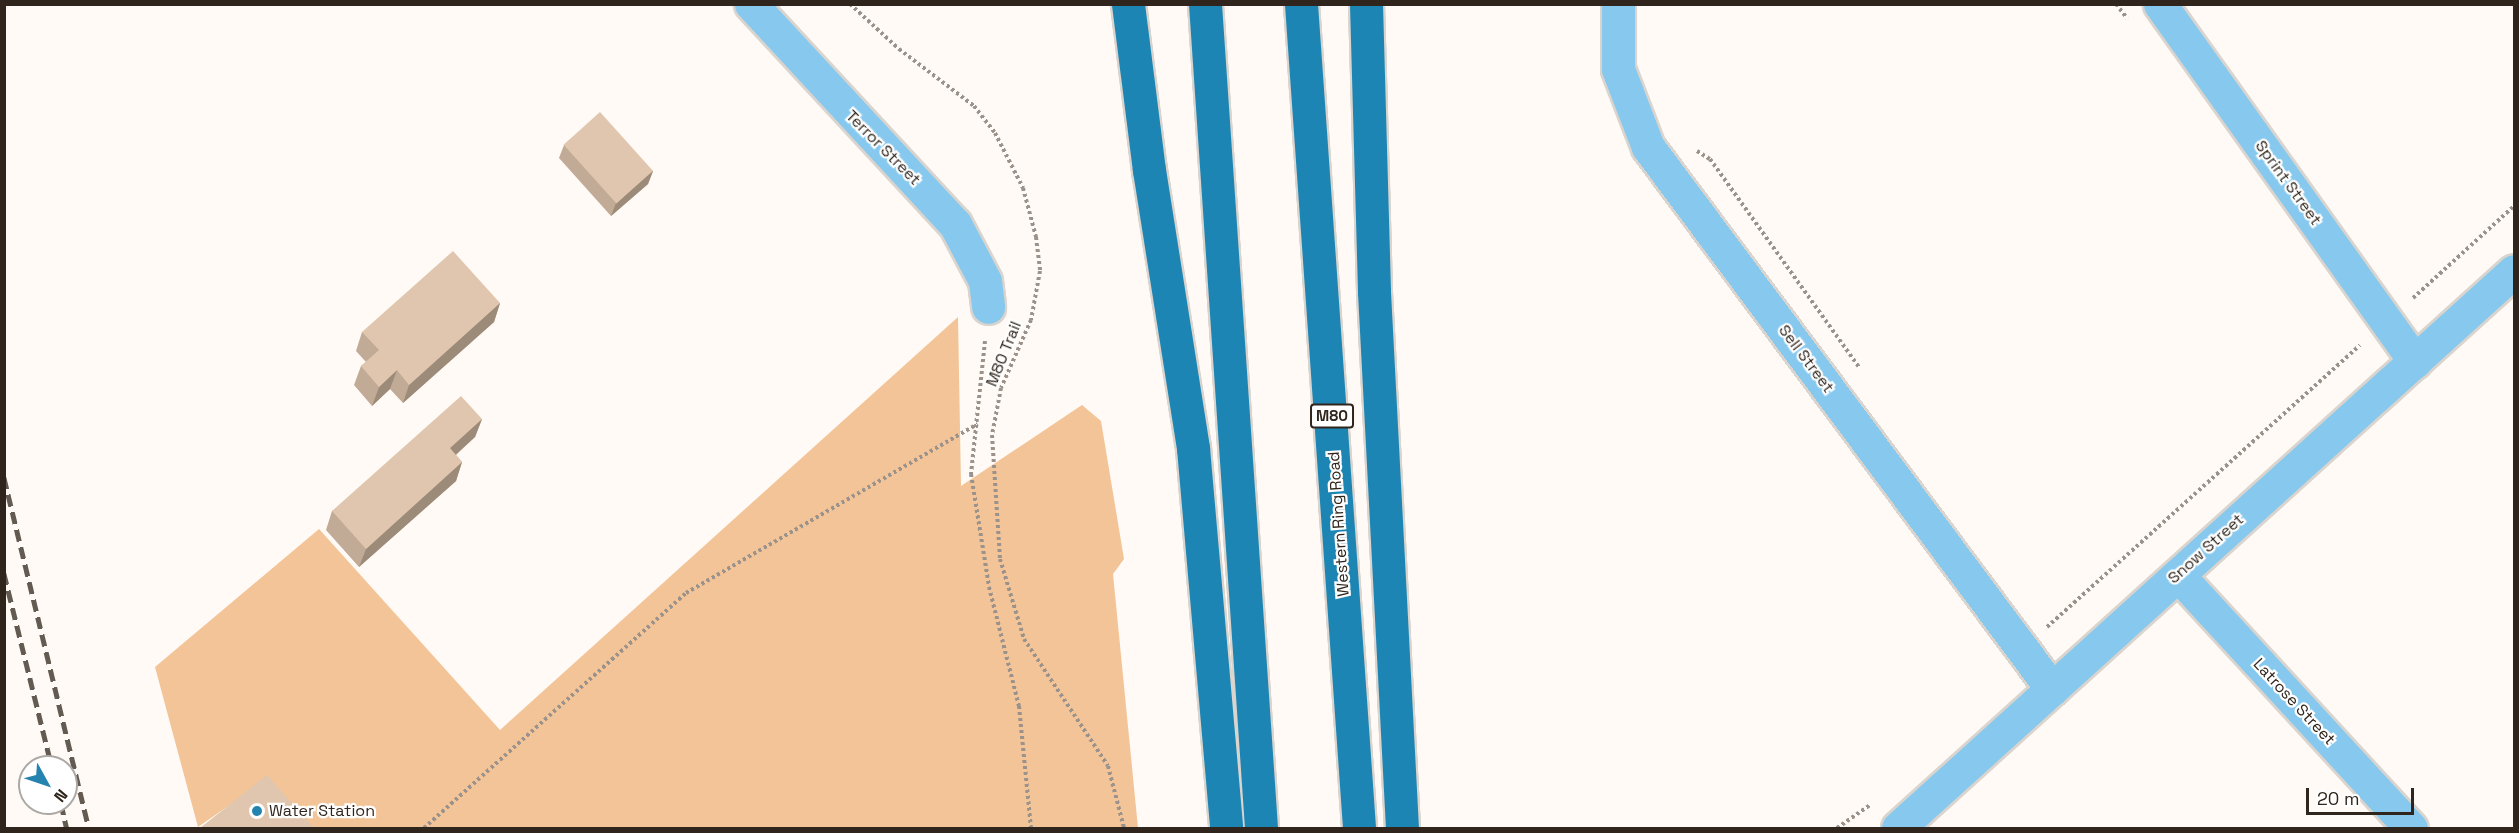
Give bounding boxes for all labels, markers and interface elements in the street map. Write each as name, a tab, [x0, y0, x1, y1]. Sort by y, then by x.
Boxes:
street label: Terror Street	[842, 107, 924, 189]
street label: Sprint Street	[2251, 137, 2325, 229]
street label: M80 Trail	[982, 318, 1026, 390]
street label: Sell Street	[1774, 321, 1838, 397]
road number: M80	[1310, 404, 1354, 428]
street label: Western Ring Road	[1324, 451, 1354, 597]
street label: Snow Street	[2164, 510, 2248, 588]
street label: Latrose Street	[2249, 655, 2339, 749]
north arrow	[18, 755, 78, 815]
scale bar	[2309, 776, 2417, 814]
text: N	[49, 785, 72, 806]
text: 20 m	[2317, 787, 2360, 810]
place label: Water Station	[269, 801, 375, 821]
marker: Water Station	[250, 804, 264, 818]

